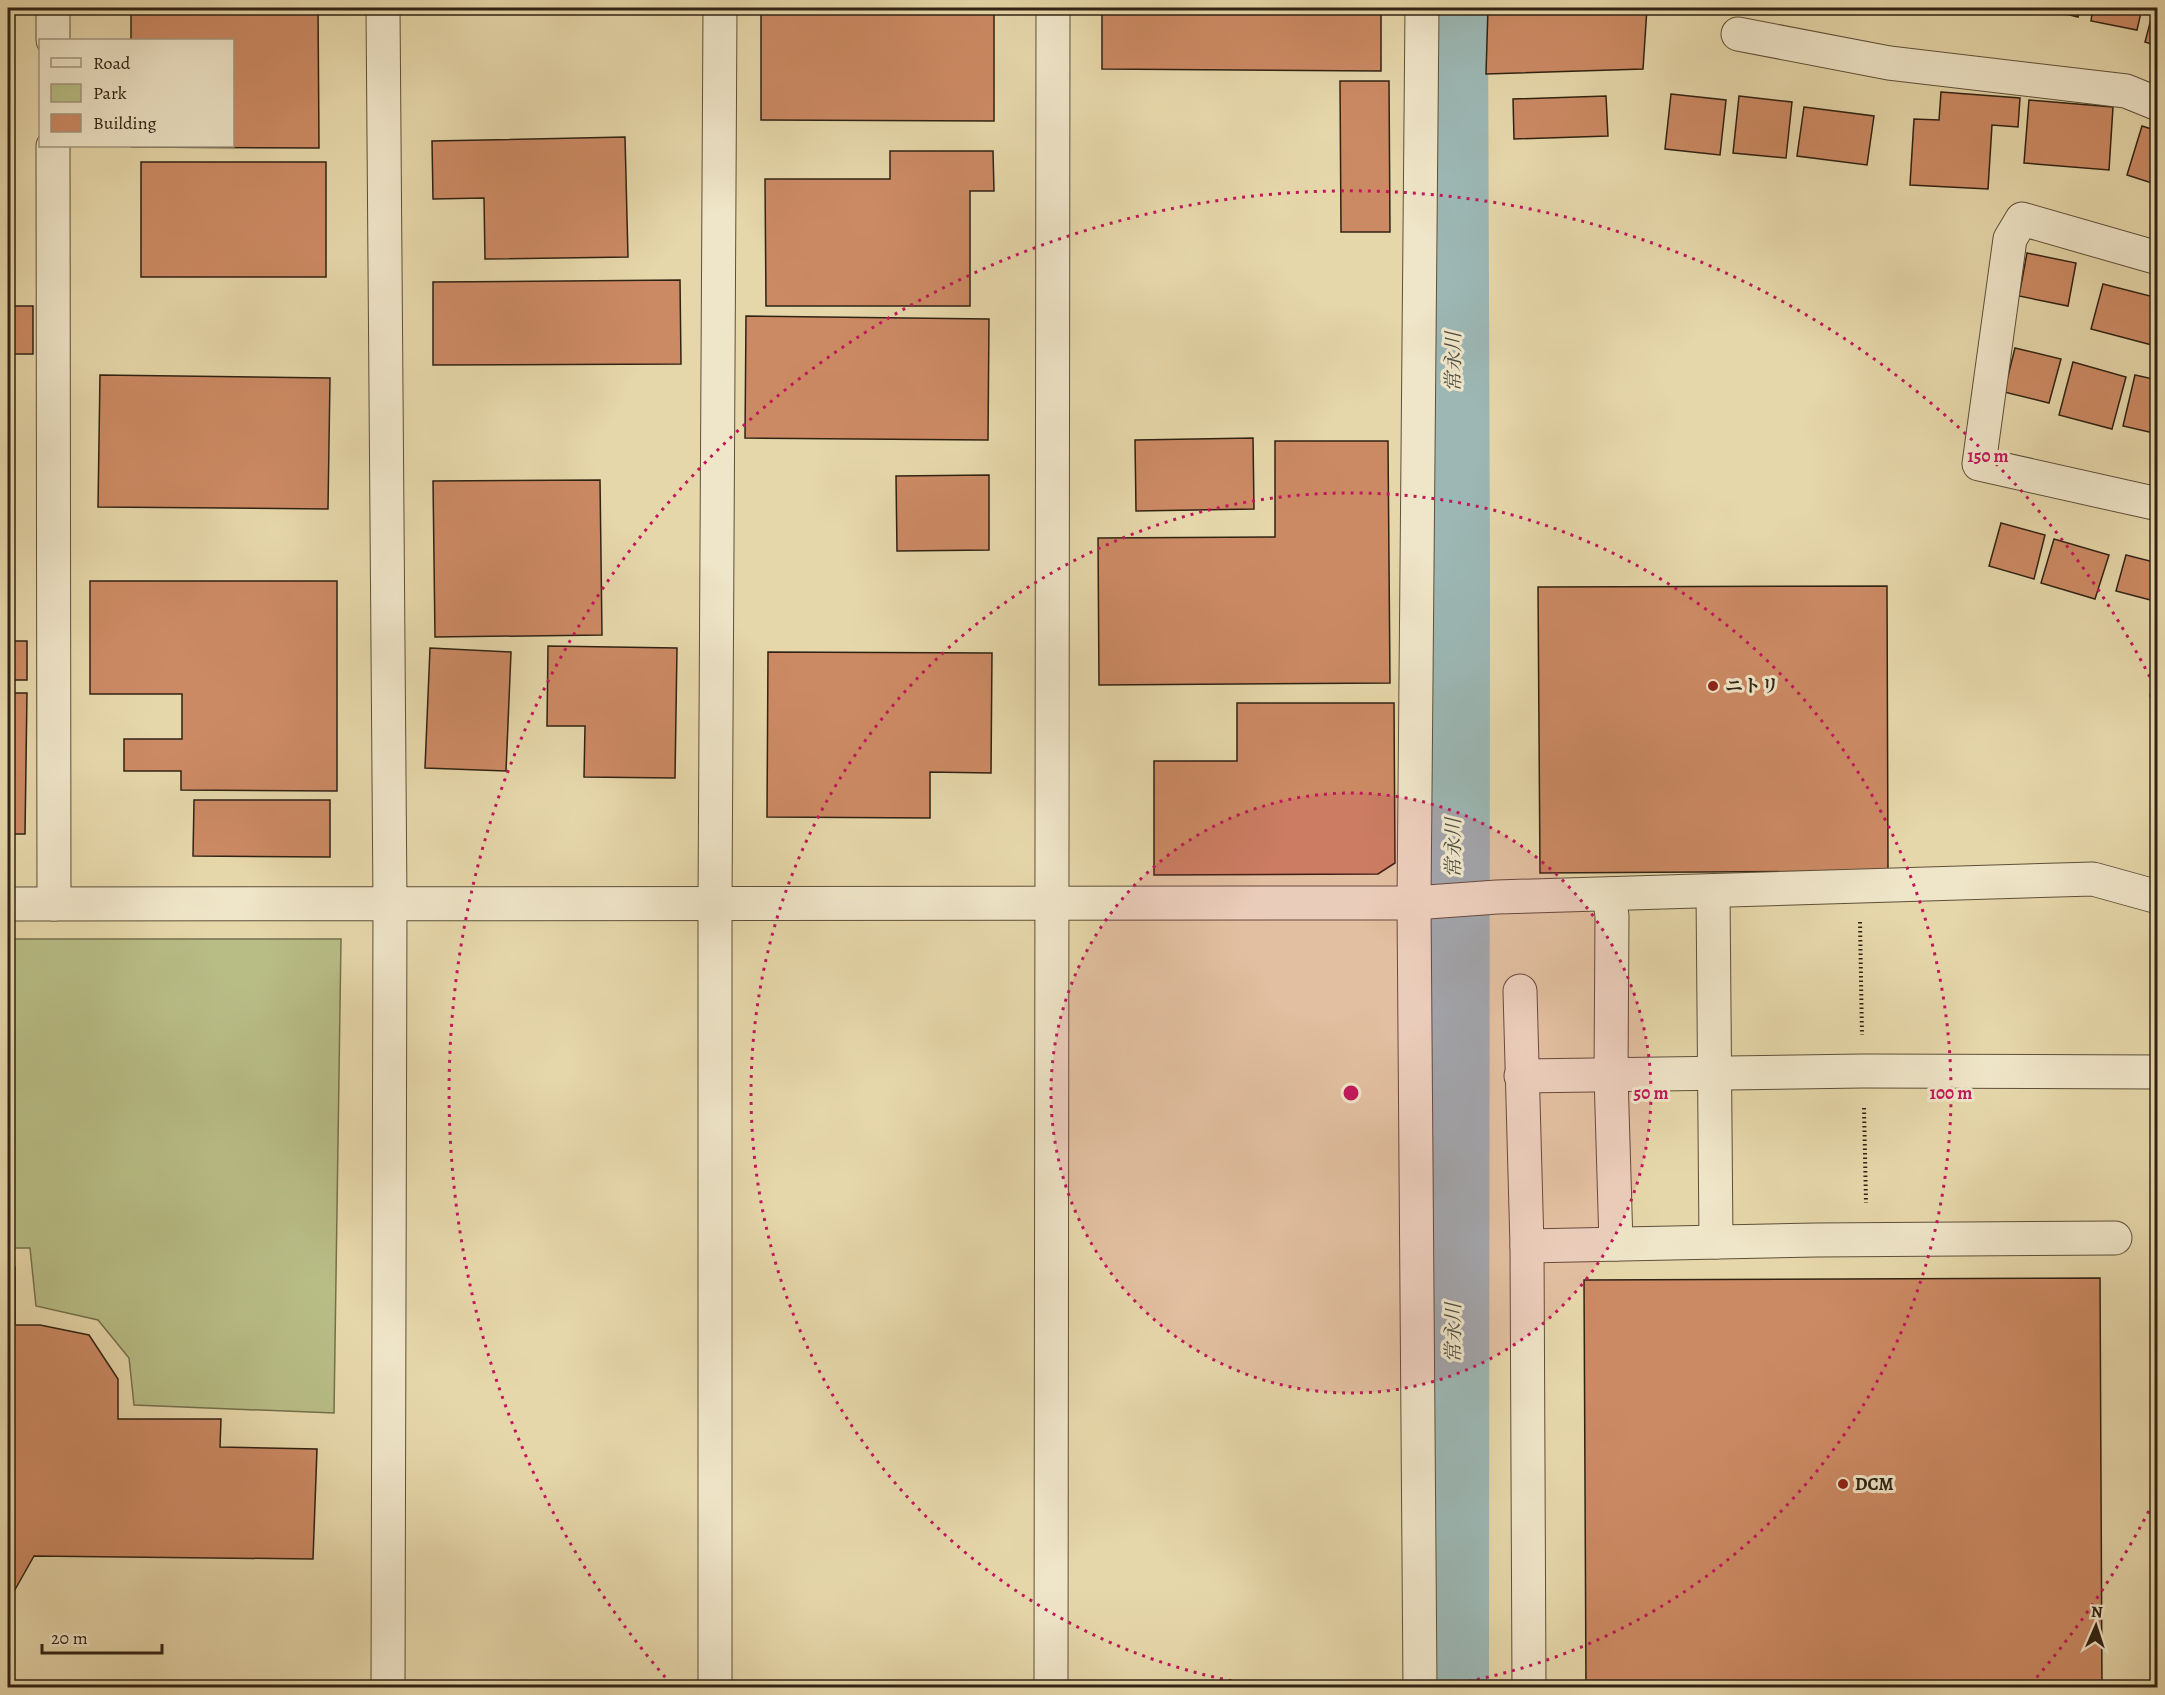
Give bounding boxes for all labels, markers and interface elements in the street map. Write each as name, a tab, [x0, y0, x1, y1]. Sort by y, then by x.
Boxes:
legend	[39, 39, 234, 147]
text: Road	[93, 51, 131, 75]
text: Park	[93, 81, 127, 105]
text: Building	[93, 111, 157, 135]
water label: 常永川	[1440, 330, 1467, 392]
text: 150 m	[1967, 444, 2009, 468]
place label: ニトリ	[1725, 674, 1779, 698]
marker: ニトリ	[1706, 679, 1720, 693]
water label: 常永川	[1440, 816, 1467, 878]
text: 50 m	[1634, 1081, 1668, 1105]
text: 100 m	[1930, 1081, 1972, 1105]
centre of rings	[1341, 1083, 1361, 1103]
water label: 常永川	[1440, 1301, 1467, 1363]
place label: DCM	[1855, 1472, 1894, 1496]
marker: DCM	[1836, 1477, 1850, 1491]
north arrow	[2066, 1596, 2126, 1656]
text: N	[2090, 1601, 2103, 1623]
scale bar	[42, 1617, 162, 1655]
text: 20 m	[51, 1626, 88, 1650]

